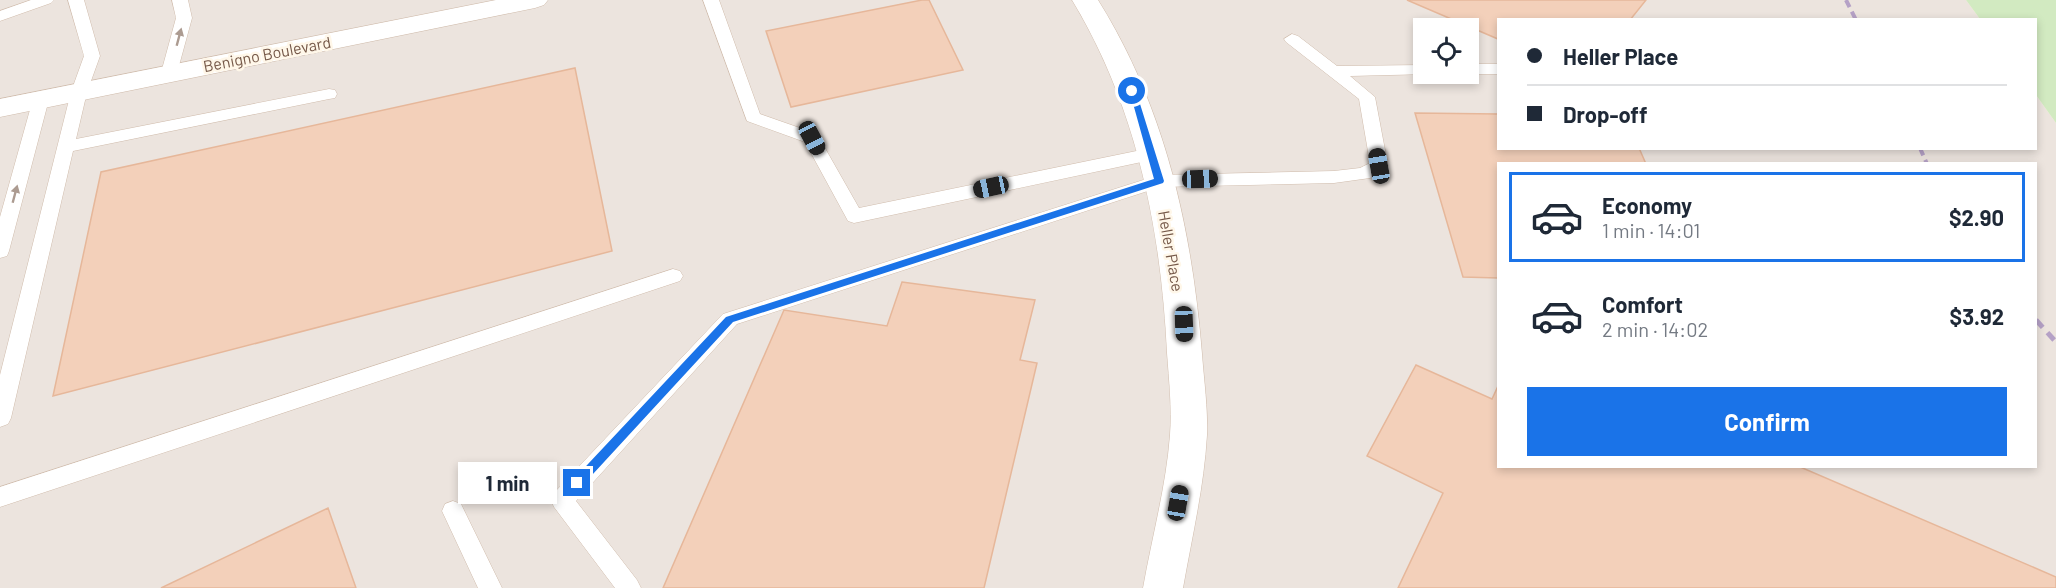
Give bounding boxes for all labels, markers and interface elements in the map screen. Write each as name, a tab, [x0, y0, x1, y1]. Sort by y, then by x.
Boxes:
map controls	[1413, 18, 1479, 84]
button: locate	[1413, 18, 1479, 84]
one-way arrow	[175, 28, 184, 46]
street label: Benigno Boulevard	[201, 32, 332, 75]
text: Heller Place	[1563, 43, 1678, 69]
route start	[1118, 77, 1145, 104]
text: Drop-off	[1563, 101, 1647, 127]
car	[796, 118, 828, 158]
car	[1367, 147, 1391, 185]
car	[1182, 169, 1218, 189]
car	[972, 174, 1010, 200]
one-way arrow	[11, 185, 21, 203]
icon: car	[1530, 190, 1584, 244]
text: Economy	[1602, 192, 1692, 218]
text: $2.90	[1949, 204, 2004, 230]
street label: Heller Place	[1155, 209, 1188, 293]
text: 1 min · 14:01	[1602, 218, 1700, 242]
icon: car	[1530, 289, 1584, 343]
text: Comfort	[1602, 291, 1683, 317]
text: $3.92	[1950, 303, 2004, 329]
car	[1174, 306, 1194, 342]
text: 2 min · 14:02	[1602, 317, 1708, 341]
button: Confirm	[1527, 387, 2007, 456]
callout: 1 min	[457, 462, 556, 504]
route end	[563, 469, 590, 496]
text: 1 min	[486, 471, 529, 495]
car	[1166, 484, 1190, 522]

